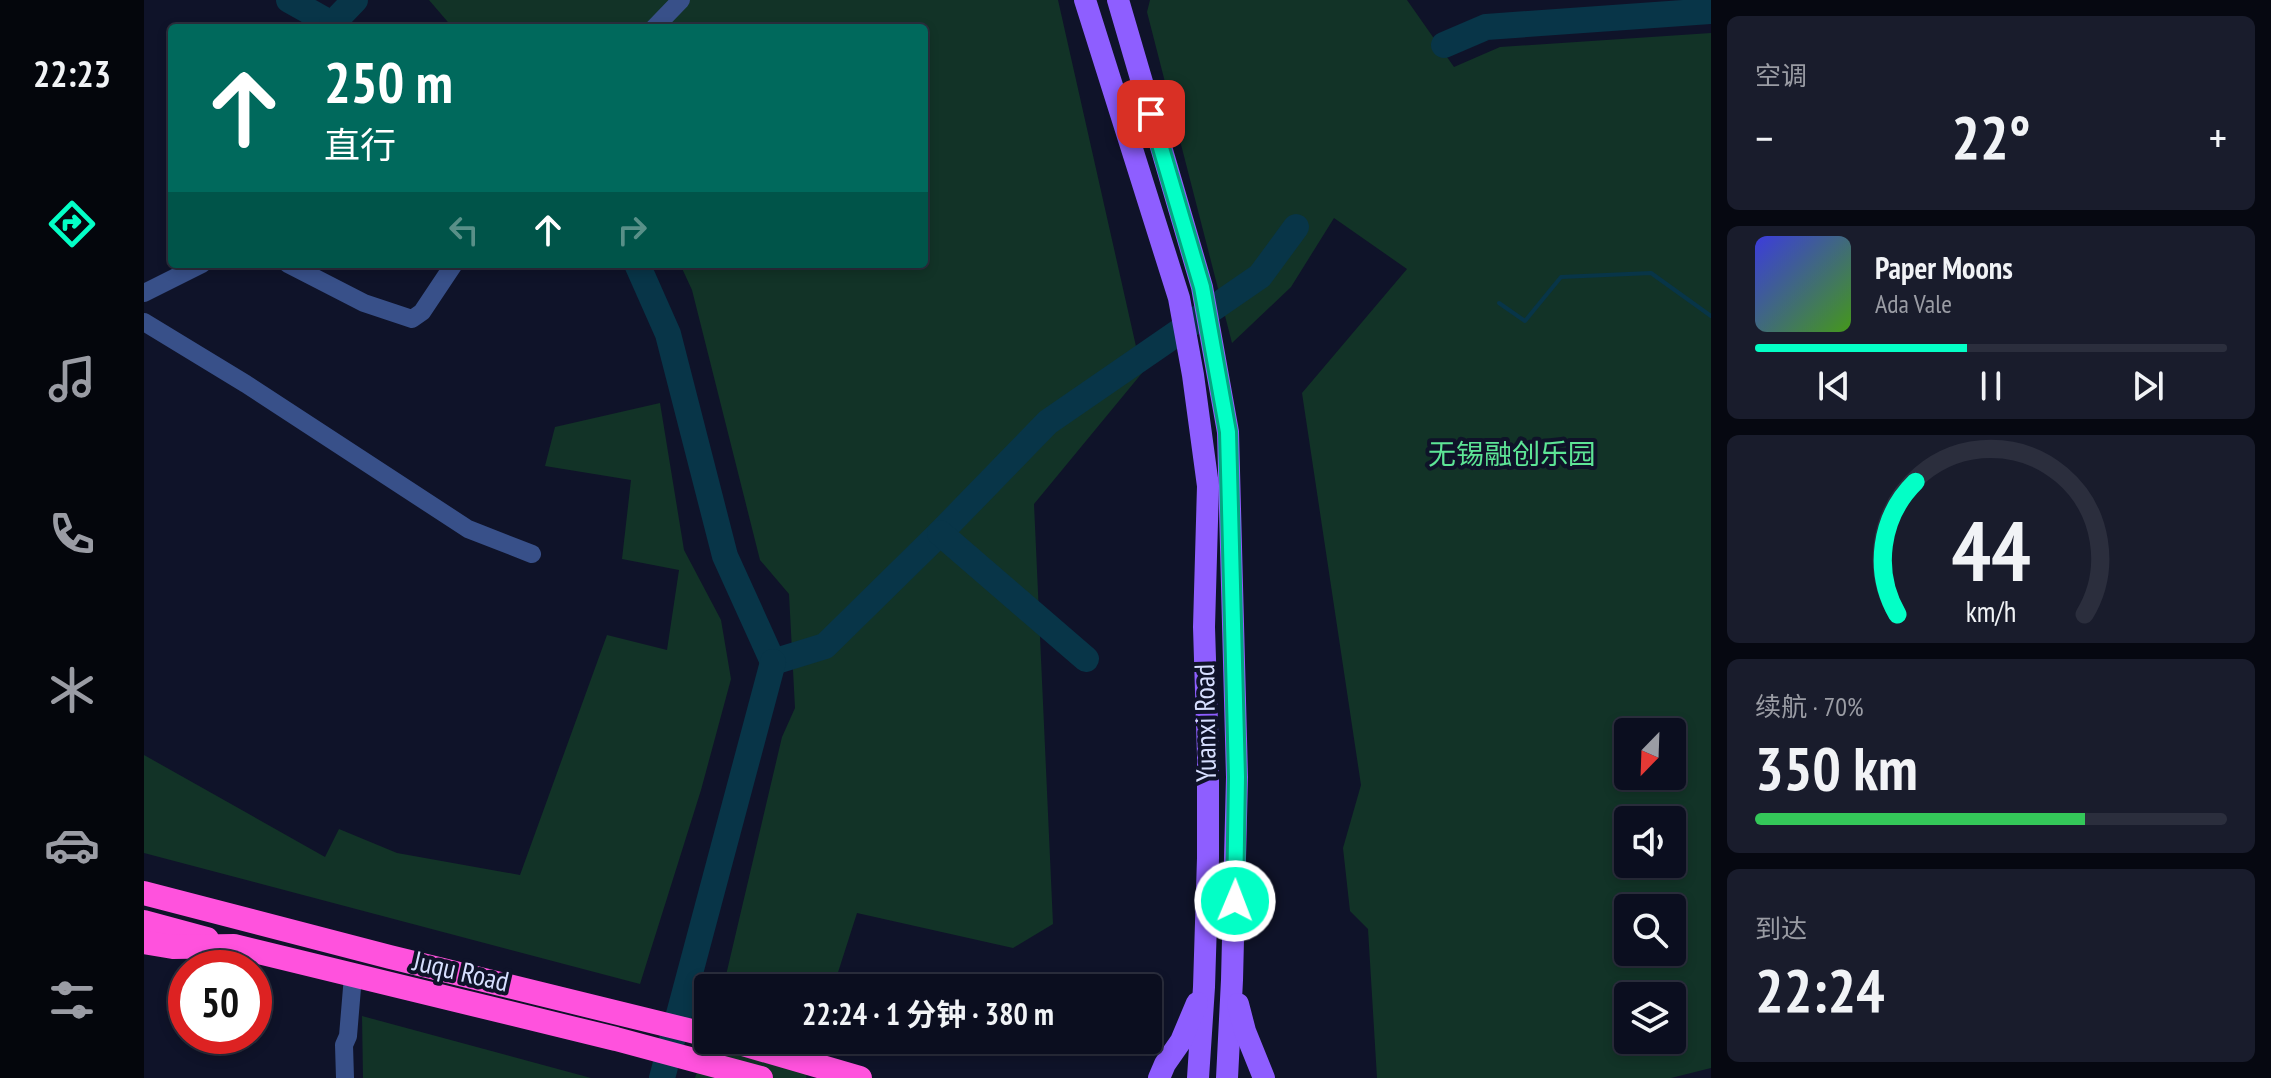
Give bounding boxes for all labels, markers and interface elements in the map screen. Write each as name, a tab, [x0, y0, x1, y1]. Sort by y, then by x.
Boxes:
text: 250 m	[324, 46, 453, 118]
text: 22:23	[33, 50, 111, 97]
icon: ahead	[192, 56, 296, 160]
text: 空调	[1755, 59, 1807, 92]
pin	[1117, 80, 1185, 148]
icon: arrive	[1129, 92, 1173, 136]
text: 22°	[1951, 98, 2031, 176]
text: −	[1755, 109, 1773, 166]
text: +	[2209, 109, 2227, 166]
text: 直行	[324, 121, 396, 168]
icon: directions	[44, 196, 100, 252]
icon: left	[442, 208, 486, 252]
icon: ahead	[526, 208, 570, 252]
icon: right	[610, 208, 654, 252]
text: Paper Moons	[1875, 248, 2013, 287]
text: Ada Vale	[1875, 287, 1952, 320]
icon: music	[44, 351, 100, 407]
icon: previous	[1812, 364, 1856, 408]
icon: pause	[1969, 364, 2013, 408]
icon: next	[2126, 364, 2170, 408]
park label: 无锡融创乐园	[1428, 435, 1596, 472]
text: 44	[1951, 496, 2031, 604]
icon: phone	[44, 506, 100, 562]
text: km/h	[1966, 593, 2016, 630]
icon: climate	[44, 662, 100, 718]
street label: Yuanxi Road	[1185, 664, 1224, 782]
text: 续航 · 70%	[1755, 690, 1864, 723]
north arrow	[1614, 718, 1686, 790]
map controls	[1614, 718, 1686, 1054]
text: 350 km	[1755, 729, 1918, 807]
button: sound	[1614, 806, 1686, 878]
icon: car	[44, 817, 100, 873]
position arrow	[1193, 859, 1277, 943]
button: search	[1614, 894, 1686, 966]
text: 到达	[1755, 912, 1807, 945]
street label: Juqu Road	[409, 941, 512, 999]
speed limit sign: 50	[168, 950, 272, 1054]
text: 22:24	[1755, 951, 1885, 1029]
icon: filters	[44, 972, 100, 1028]
button: layers	[1614, 982, 1686, 1054]
text: 22:24 · 1 分钟 · 380 m	[802, 994, 1054, 1033]

